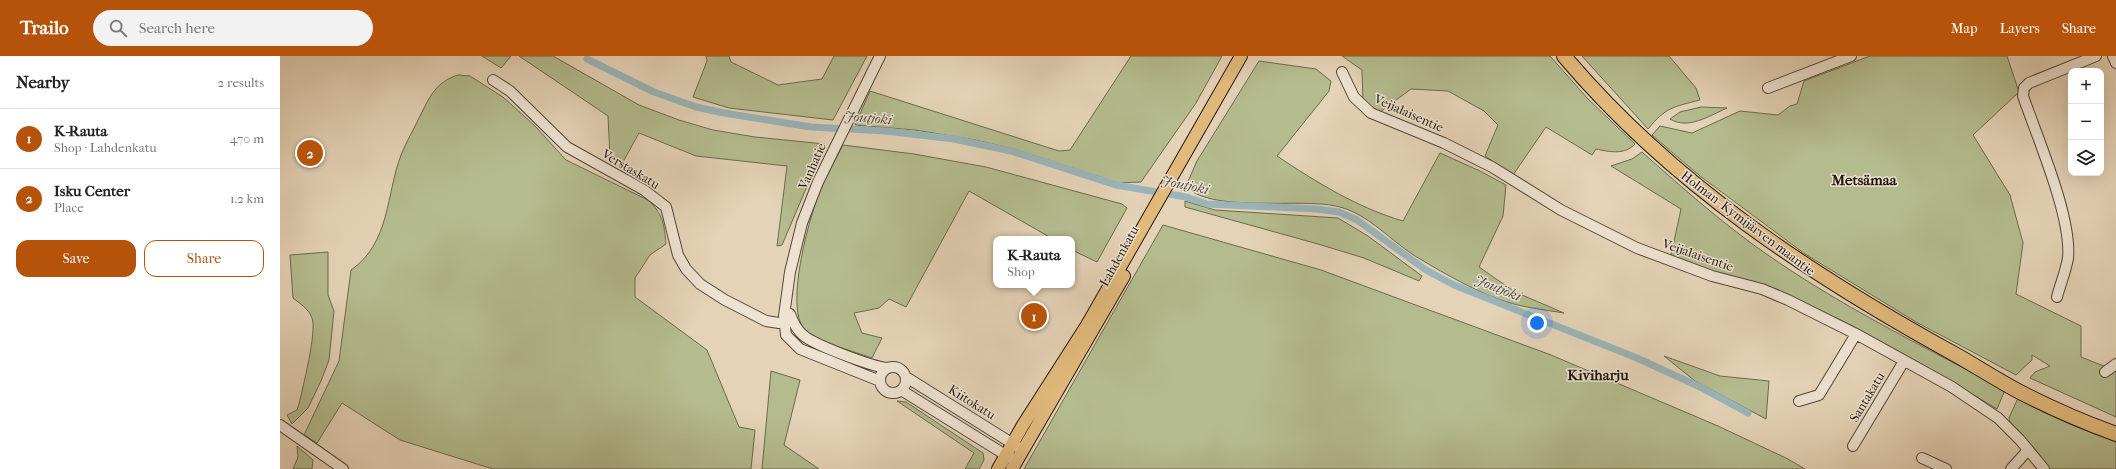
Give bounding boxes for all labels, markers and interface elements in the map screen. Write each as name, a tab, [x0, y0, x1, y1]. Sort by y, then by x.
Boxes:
search box	[93, 10, 373, 46]
text: Trailo	[20, 17, 69, 39]
icon: search	[107, 17, 129, 39]
text: Search here	[139, 19, 215, 37]
text: Map	[1951, 20, 1978, 37]
text: Layers	[2000, 20, 2040, 37]
text: Share	[2062, 20, 2096, 37]
map controls	[2068, 68, 2104, 176]
button: +	[2068, 68, 2104, 104]
text: Nearby	[16, 72, 70, 92]
text: 2 results	[218, 75, 264, 90]
street label: Veijalaisentie	[1371, 91, 1446, 135]
button: −	[2068, 104, 2104, 140]
water label: Joutjoki	[843, 107, 894, 129]
text: K-Rauta	[54, 122, 108, 140]
text: 1	[27, 131, 31, 146]
text: 470 m	[230, 131, 264, 146]
pin: 2	[297, 138, 323, 168]
text: Shop · Lahdenkatu	[54, 140, 157, 155]
street label: Vanhatie	[795, 140, 829, 193]
button: layers	[2068, 140, 2104, 176]
street label: Verstaskatu	[599, 145, 663, 192]
street label: Holman–Kymijärven maantie	[1678, 168, 1818, 279]
district label: Metsämaa	[1830, 171, 1898, 189]
water label: Joutjoki	[1160, 172, 1211, 199]
text: Isku Center	[54, 182, 130, 200]
text: 2	[26, 191, 32, 206]
text: 1.2 km	[230, 191, 264, 206]
text: Place	[54, 200, 84, 215]
street label: Lahdenkatu	[1096, 223, 1142, 289]
street label: Veijalaisentie	[1660, 235, 1736, 274]
popup	[993, 236, 1075, 288]
button: Save	[16, 240, 136, 277]
button: Share	[144, 240, 264, 277]
text: K-Rauta	[1007, 246, 1061, 264]
text: Shop	[1007, 264, 1035, 279]
water label: Joutjoki	[1473, 271, 1524, 305]
pin: 1	[1021, 301, 1047, 331]
your location	[1527, 313, 1547, 333]
district label: Kiviharju	[1567, 366, 1629, 384]
street label: Santakatu	[1846, 369, 1888, 425]
street label: Kiitokatu	[946, 382, 999, 423]

